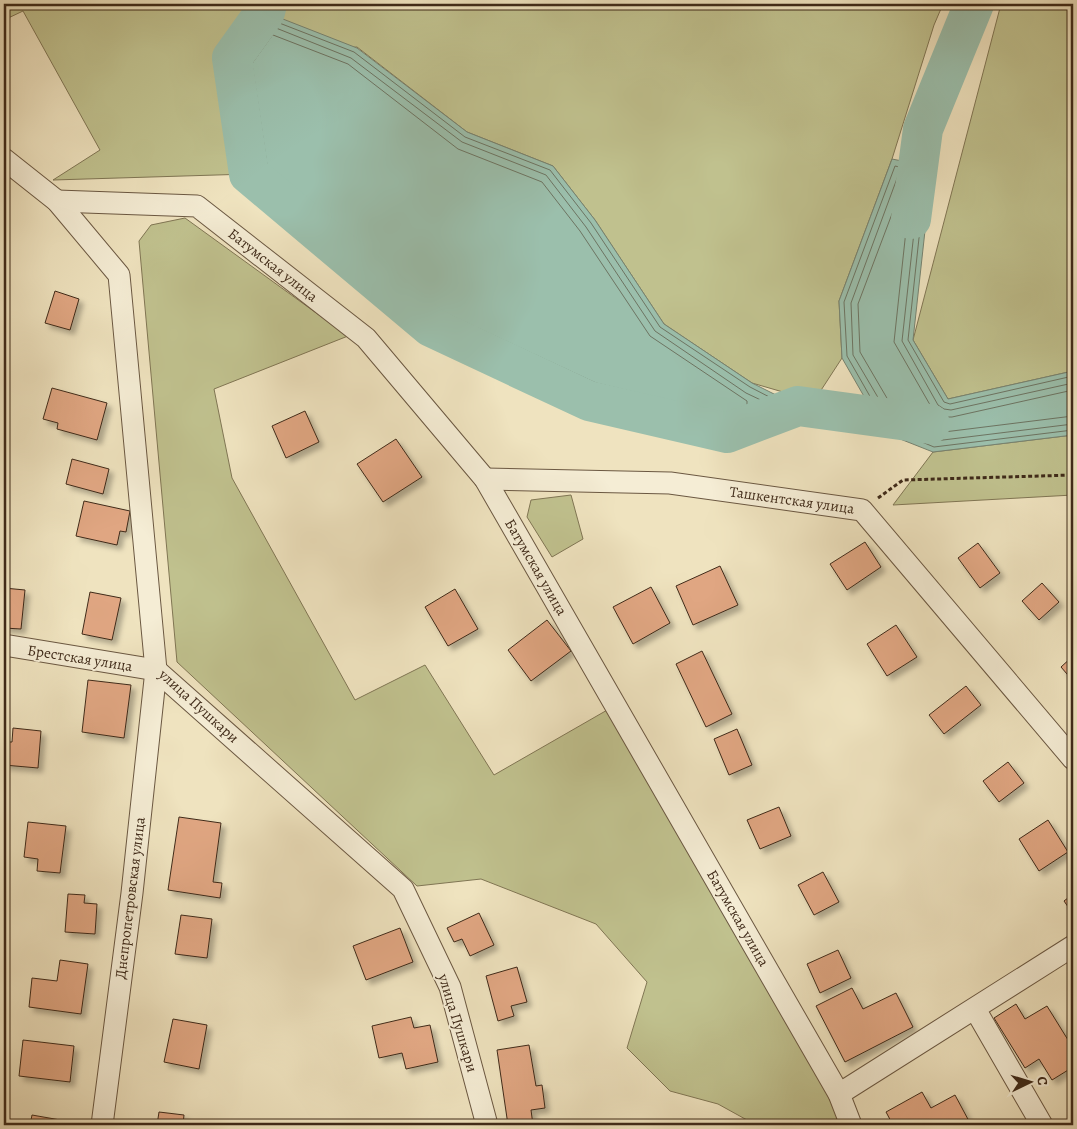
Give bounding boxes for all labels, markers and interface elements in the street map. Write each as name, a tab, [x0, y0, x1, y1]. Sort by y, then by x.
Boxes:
street label: Батумская улица	[224, 224, 322, 306]
street label: Ташкентская улица	[728, 481, 856, 519]
street label: Батумская улица	[500, 515, 572, 619]
street label: Брестская улица	[26, 640, 134, 676]
street label: улица Пушкари	[154, 664, 244, 748]
street label: Днепропетровская улица	[110, 816, 150, 980]
street label: Батумская улица	[702, 866, 774, 970]
street label: улица Пушкари	[433, 971, 482, 1075]
north arrow	[1004, 1056, 1054, 1106]
text: С	[1033, 1076, 1052, 1086]

